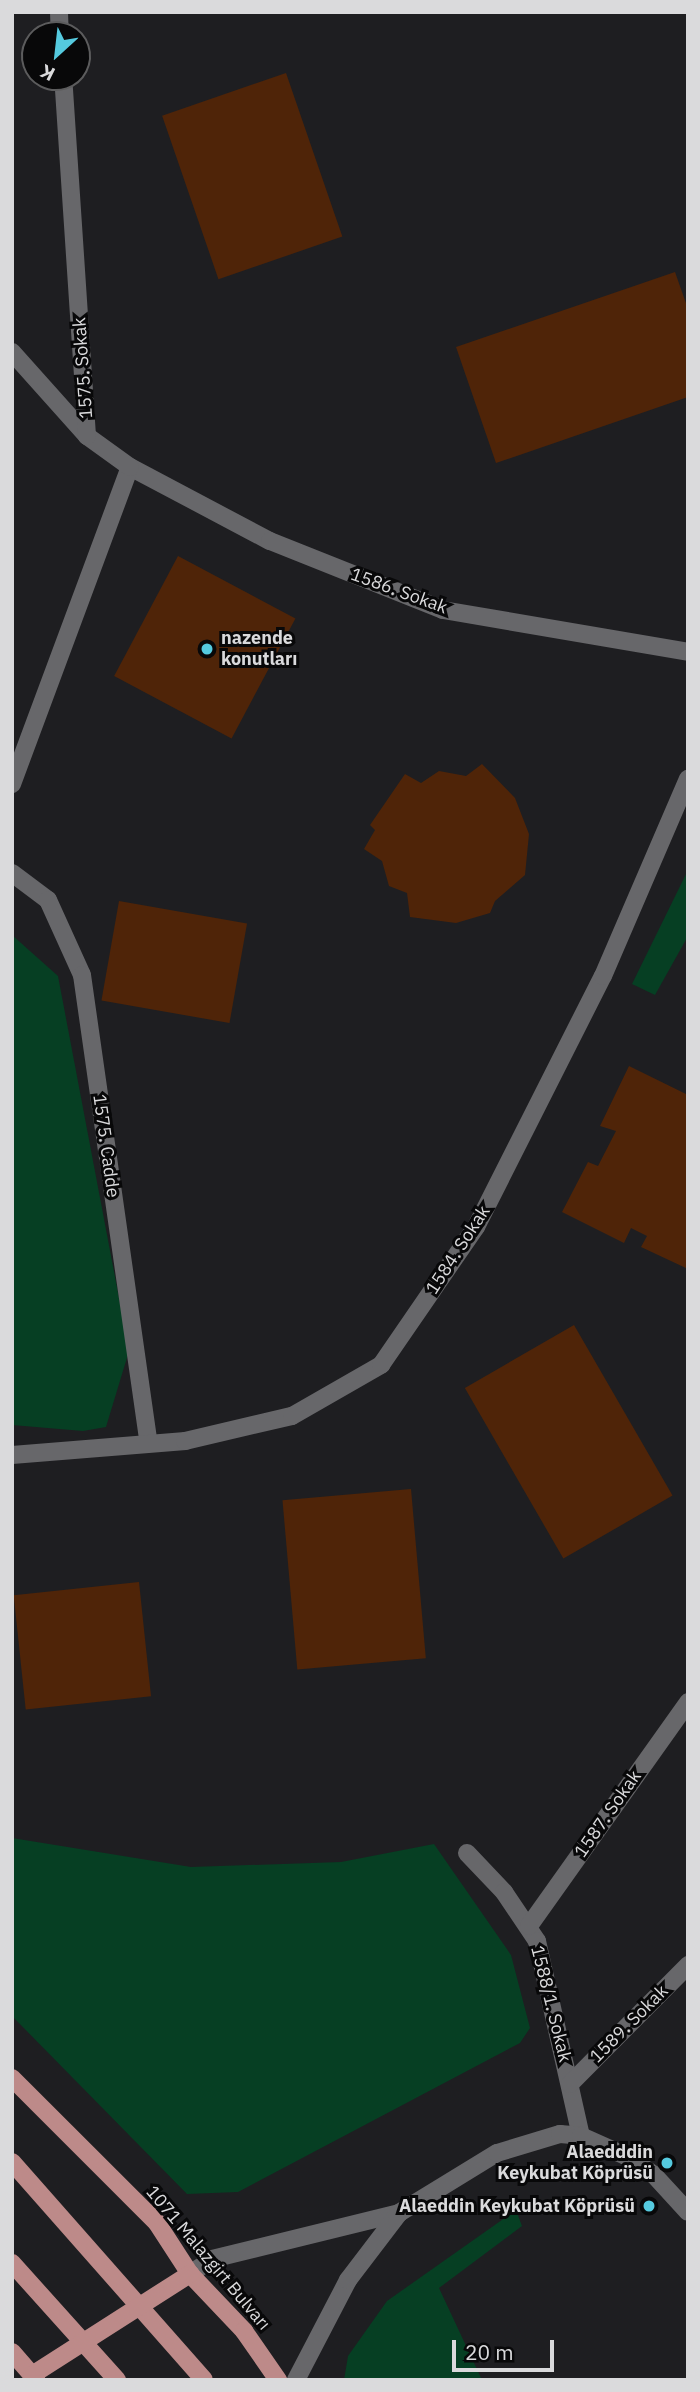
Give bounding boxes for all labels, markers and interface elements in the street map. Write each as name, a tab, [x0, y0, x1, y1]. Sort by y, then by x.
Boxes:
north arrow	[21, 21, 91, 91]
text: K	[36, 59, 59, 87]
street label: 1575. Sokak	[69, 317, 97, 419]
street label: 1586. Sokak	[348, 564, 450, 618]
place label: nazende konutları	[221, 628, 298, 670]
marker: nazende konutları	[199, 641, 215, 657]
street label: 1575. Cadde	[88, 1093, 124, 1199]
street label: 1584. Sokak	[421, 1202, 495, 1298]
street label: 1587. Sokak	[570, 1766, 646, 1862]
street label: 1588/1. Sokak	[526, 1944, 576, 2064]
street label: 1589. Sokak	[586, 1981, 672, 2067]
place label: Alaedddin Keykubat Köprüsü	[497, 2142, 653, 2184]
marker: Alaedddin Keykubat Köprüsü	[659, 2155, 675, 2171]
street label: 1071 Malazgirt Bulvarı	[141, 2181, 275, 2335]
place label: Alaeddin Keykubat Köprüsü	[399, 2195, 635, 2217]
marker: Alaeddin Keykubat Köprüsü	[641, 2198, 657, 2214]
scale bar	[455, 2326, 556, 2370]
text: 20 m	[465, 2338, 514, 2366]

